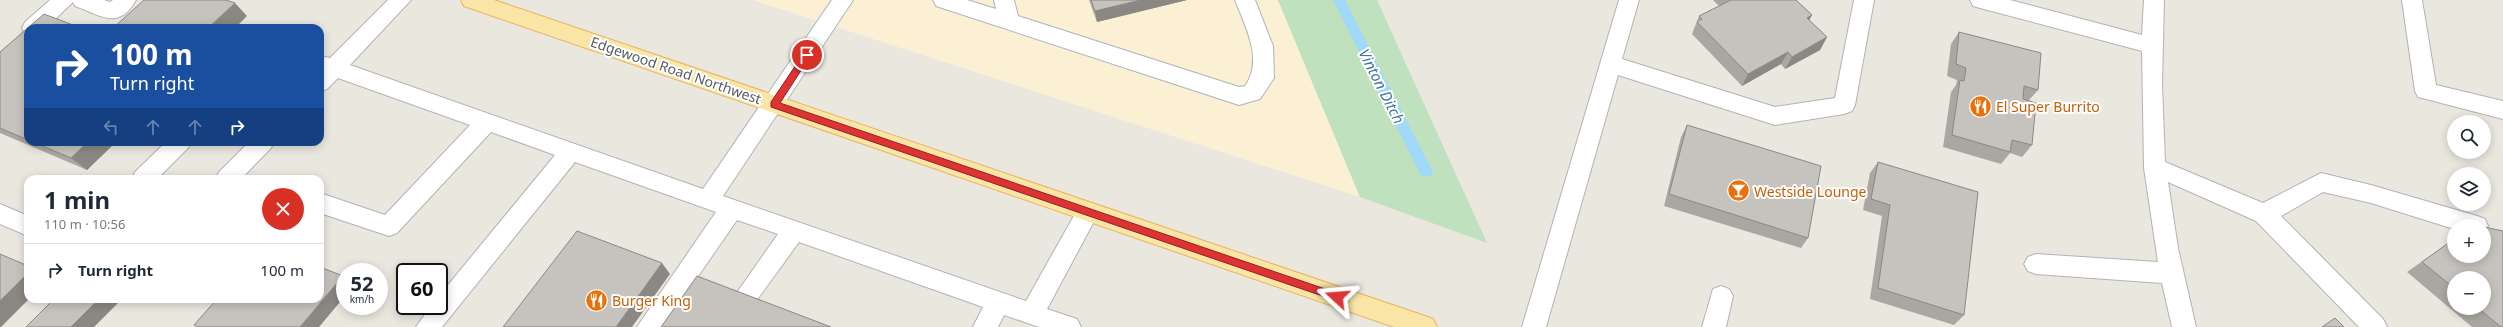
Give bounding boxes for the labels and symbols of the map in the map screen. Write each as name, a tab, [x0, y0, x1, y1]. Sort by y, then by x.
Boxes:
street label: Edgewood Road Northwest	[588, 32, 764, 108]
pin	[790, 38, 824, 72]
water label: Vinton Ditch	[1355, 45, 1409, 127]
restaurant icon: El Super Burrito	[1968, 93, 1994, 119]
place label: El Super Burrito	[1996, 97, 2100, 116]
bar icon: Westside Lounge	[1726, 178, 1752, 204]
place label: Westside Lounge	[1754, 182, 1867, 201]
speed limit sign: 60	[396, 263, 448, 315]
position arrow	[1316, 276, 1358, 318]
restaurant icon: Burger King	[583, 287, 609, 313]
place label: Burger King	[612, 291, 691, 310]

